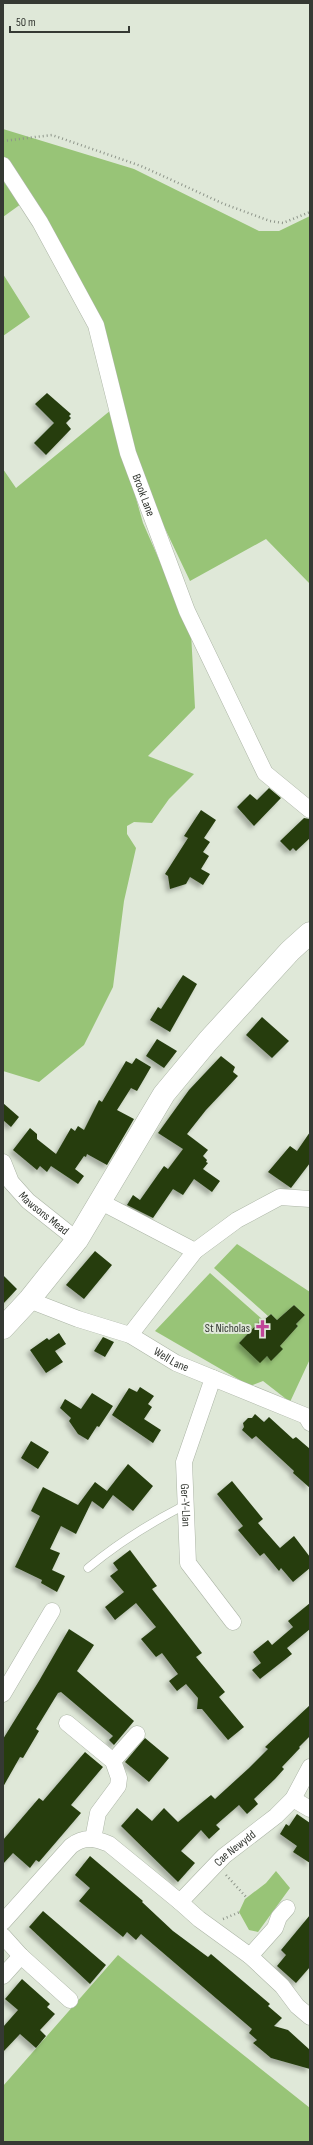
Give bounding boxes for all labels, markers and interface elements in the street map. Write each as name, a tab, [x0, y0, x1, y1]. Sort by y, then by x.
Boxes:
scale bar	[10, 8, 129, 34]
text: 50 m	[16, 15, 36, 30]
street label: Brook Lane	[129, 472, 159, 518]
street label: Mawsons Mead	[15, 1188, 72, 1238]
church icon: St Nicholas	[253, 1318, 273, 1338]
place label: St Nicholas	[205, 1321, 250, 1336]
street label: Well Lane	[151, 1344, 191, 1375]
street label: Ger-Y-Llan	[177, 1483, 194, 1527]
street label: Cae Newydd	[211, 1827, 259, 1869]

